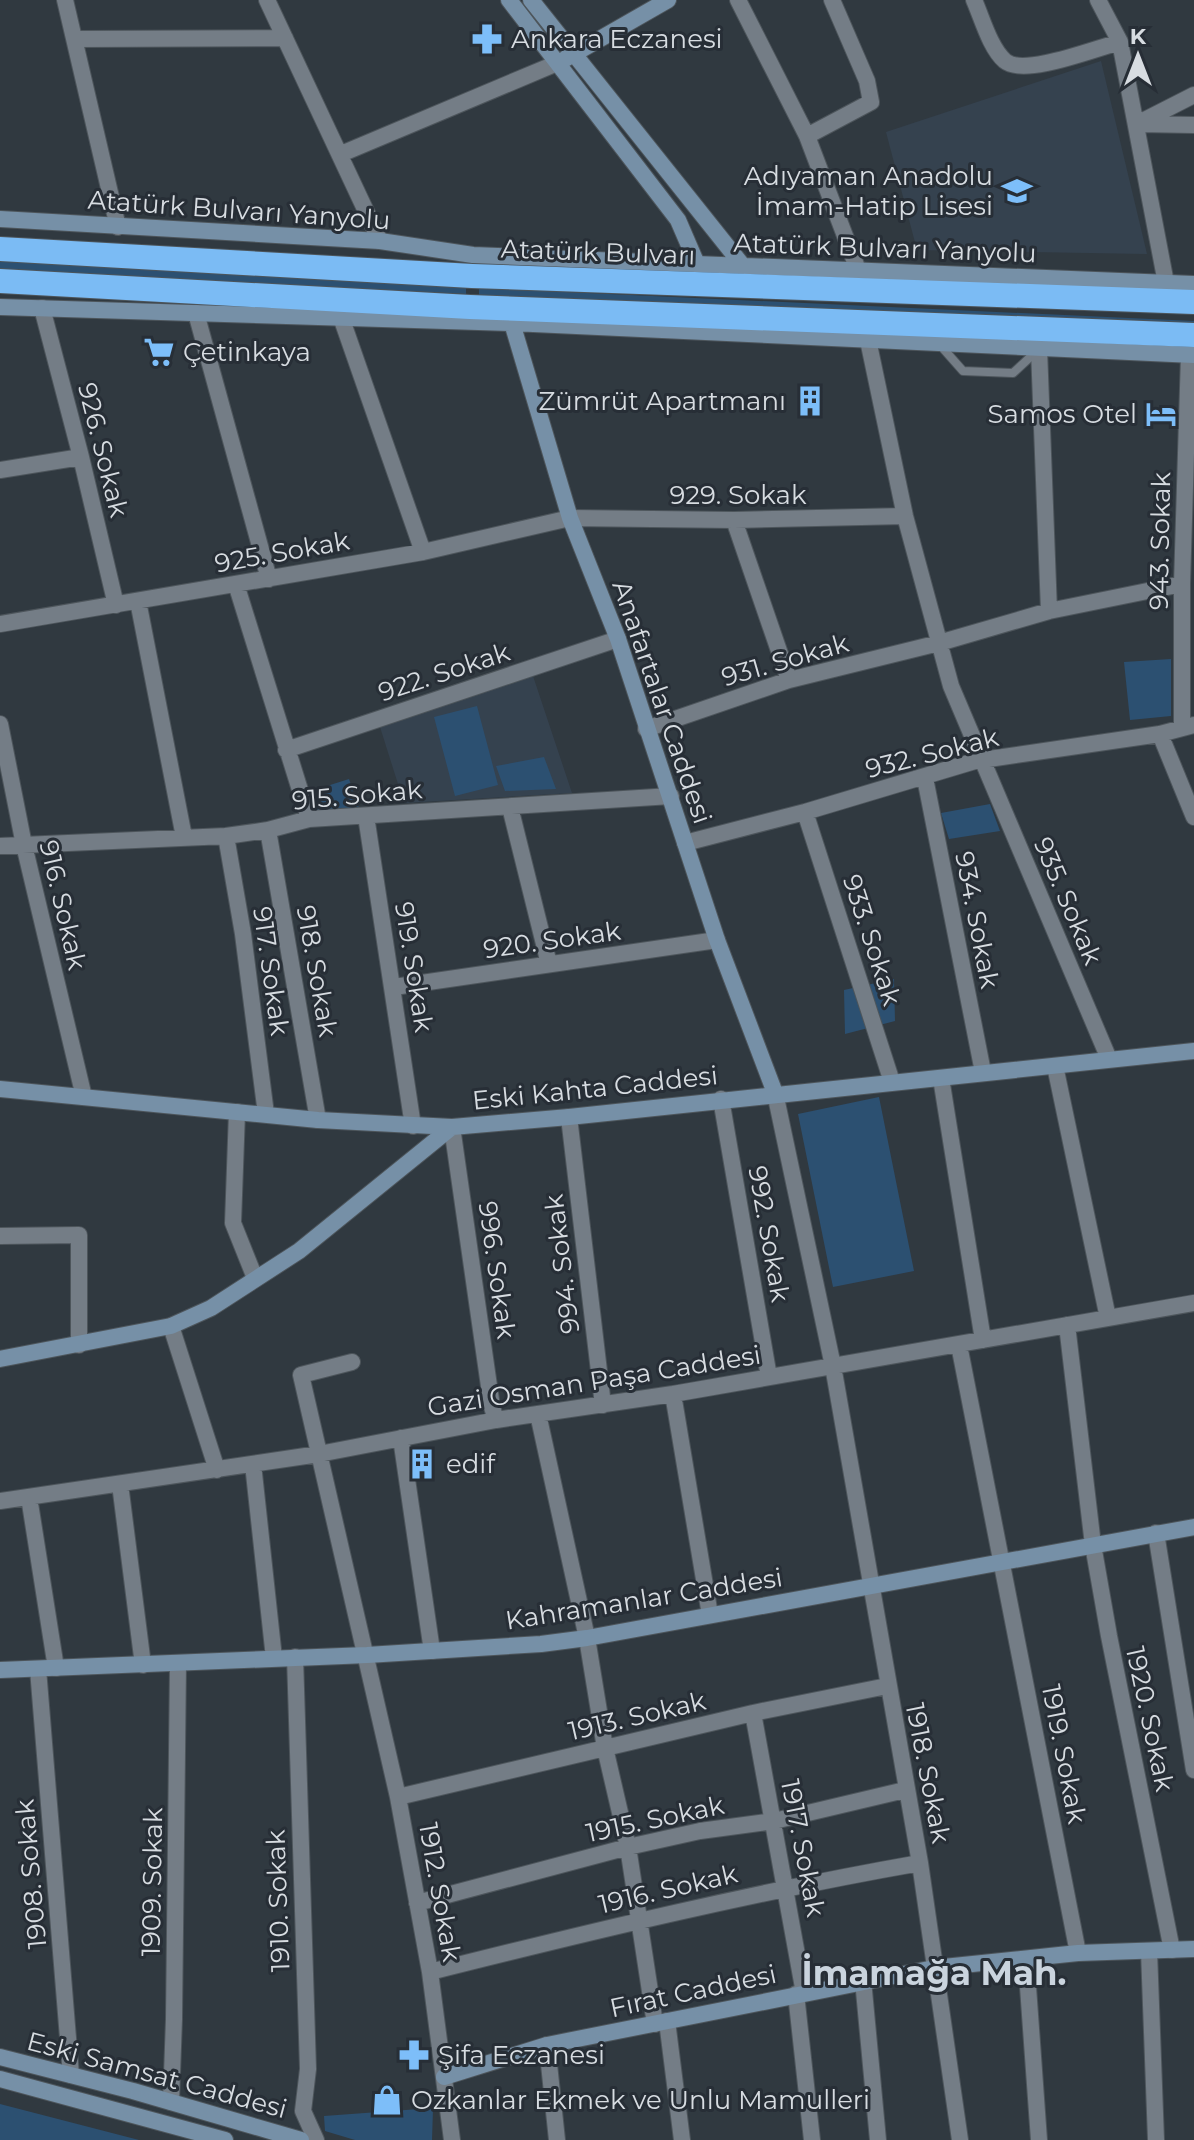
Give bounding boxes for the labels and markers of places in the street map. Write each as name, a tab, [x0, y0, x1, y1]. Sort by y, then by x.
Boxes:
pharmacy icon: Ankara Eczanesi	[470, 22, 504, 56]
place label: Ankara Eczanesi	[511, 23, 723, 55]
place label: Adıyaman Anadolu İmam-Hatip Lisesi	[744, 160, 993, 222]
school or university icon: Adıyaman Anadolu İmam-Hatip Lisesi	[1000, 174, 1034, 208]
supermarket icon: Çetinkaya	[142, 335, 176, 369]
place label: Çetinkaya	[183, 336, 311, 368]
building icon: Zümrüt Apartmanı	[793, 384, 827, 418]
place label: Zümrüt Apartmanı	[539, 385, 786, 417]
hotel icon: Samos Otel	[1144, 397, 1178, 431]
place label: Samos Otel	[988, 398, 1137, 430]
building icon: edif	[405, 1447, 439, 1481]
place label: edif	[446, 1448, 496, 1480]
pharmacy icon: Şifa Eczanesi	[397, 2038, 431, 2072]
place label: Şifa Eczanesi	[438, 2039, 605, 2071]
shop icon: Ozkanlar Ekmek ve Unlu Mamulleri	[370, 2083, 404, 2117]
place label: Ozkanlar Ekmek ve Unlu Mamulleri	[411, 2084, 870, 2116]

